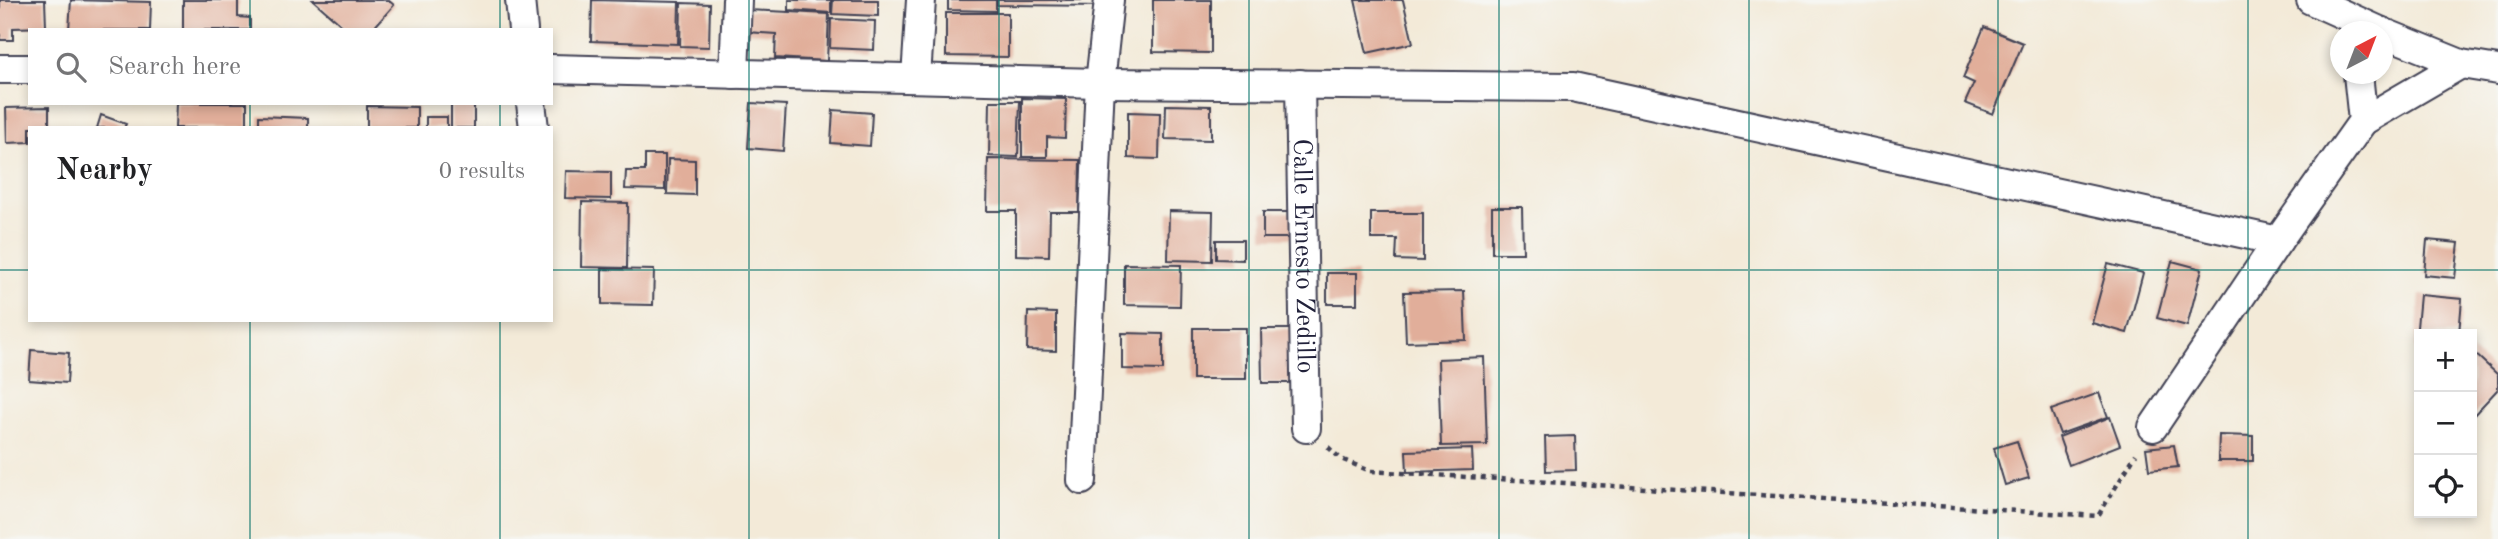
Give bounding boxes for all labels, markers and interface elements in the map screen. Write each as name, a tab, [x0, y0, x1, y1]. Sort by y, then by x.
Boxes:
north arrow	[2330, 21, 2393, 84]
search box	[28, 28, 553, 105]
icon: search	[52, 48, 90, 86]
text: Search here	[108, 54, 241, 80]
street label: Calle Ernesto Zedillo	[1288, 138, 1318, 374]
text: Nearby	[56, 156, 153, 186]
text: 0 results	[439, 160, 525, 183]
map controls	[2414, 329, 2477, 518]
button: +	[2414, 329, 2477, 392]
button: −	[2414, 392, 2477, 455]
button: locate	[2414, 455, 2477, 518]

